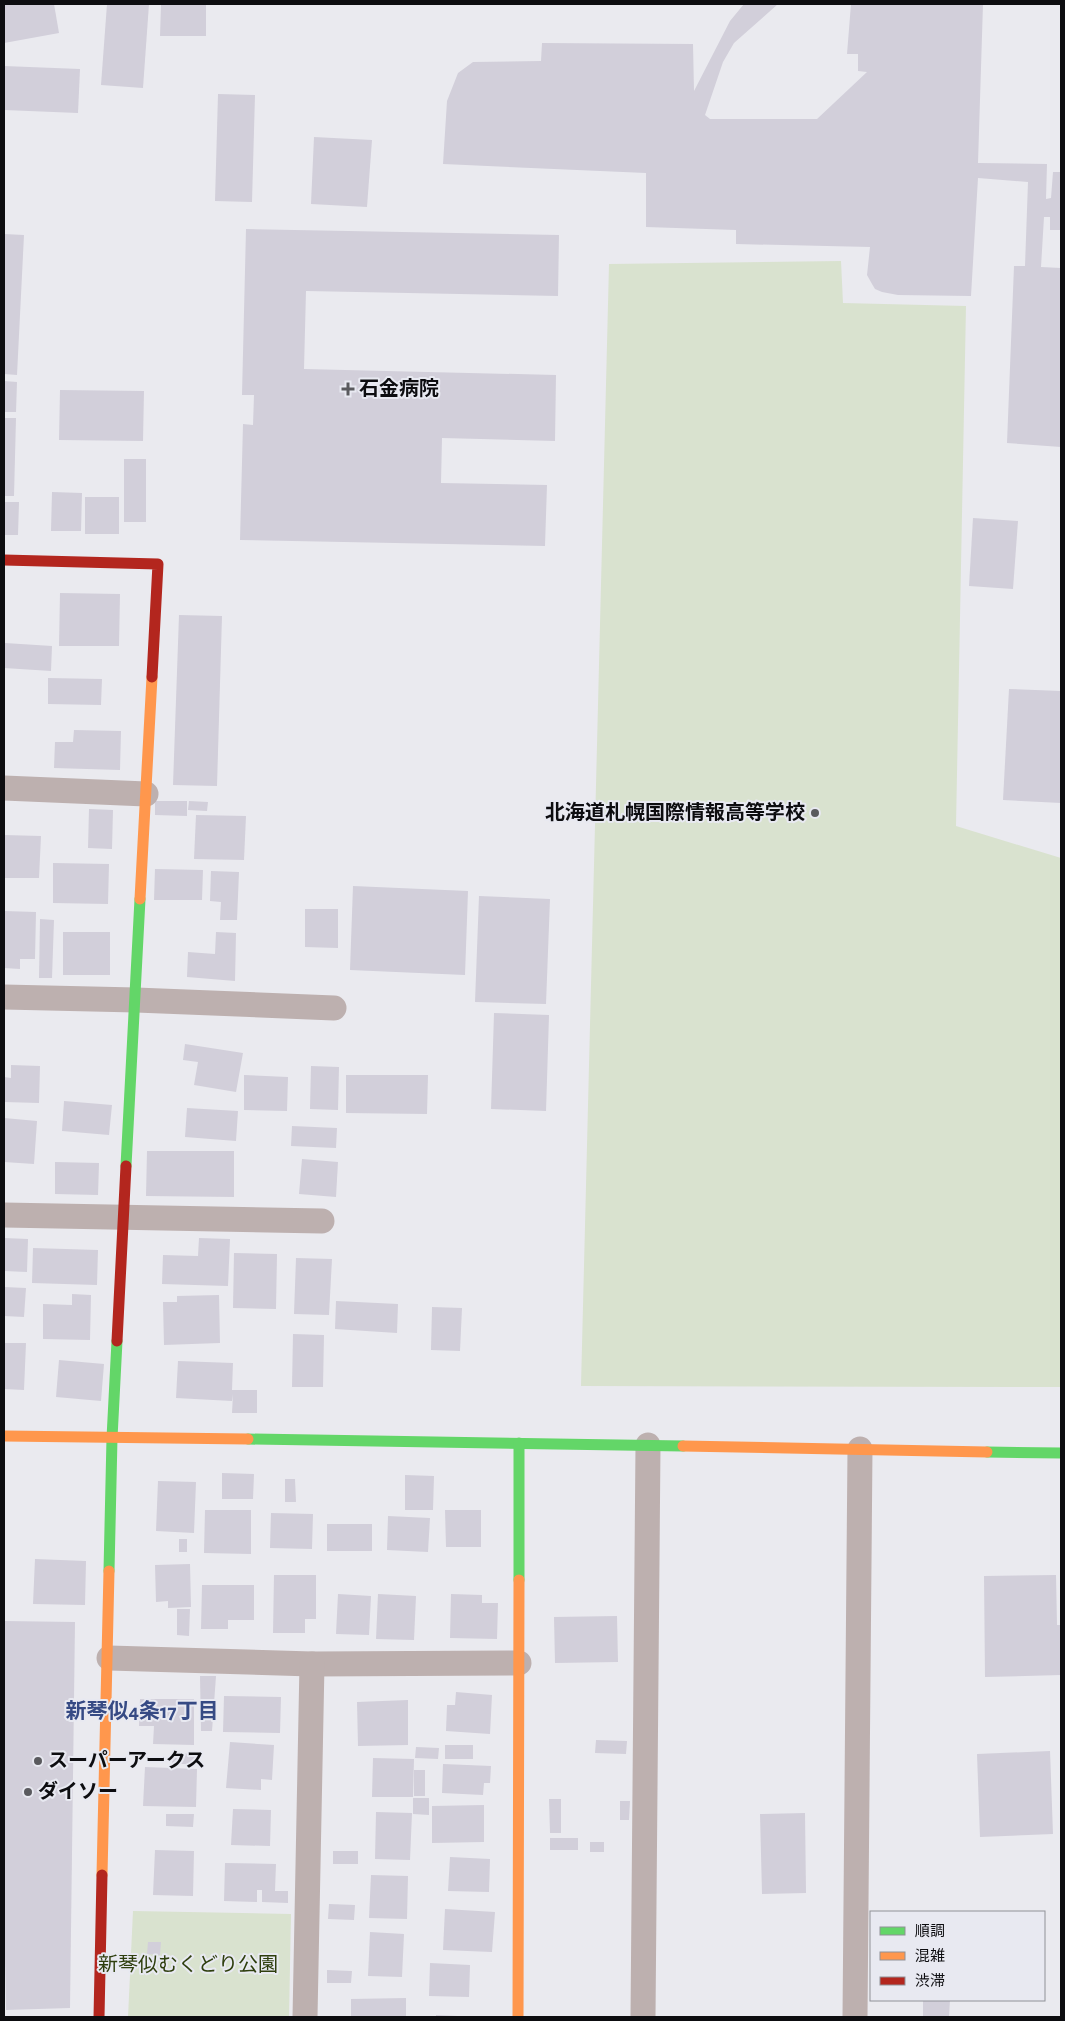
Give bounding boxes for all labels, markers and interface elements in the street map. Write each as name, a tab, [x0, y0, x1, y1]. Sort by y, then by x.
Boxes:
place label: 石金病院	[359, 378, 439, 399]
marker: 石金病院	[341, 382, 355, 396]
place label: 北海道札幌国際情報高等学校	[545, 801, 805, 823]
marker: 北海道札幌国際情報高等学校	[809, 807, 821, 819]
district label: 新琴似4条17丁目	[65, 1700, 219, 1722]
place label: スーパーアークス	[48, 1750, 205, 1771]
marker: スーパーアークス	[32, 1755, 44, 1767]
place label: ダイソー	[38, 1780, 118, 1802]
marker: ダイソー	[22, 1786, 34, 1798]
legend	[870, 1911, 1045, 2001]
text: 順調	[915, 1924, 945, 1939]
text: 混雑	[915, 1948, 945, 1964]
park label: 新琴似むくどり公園	[98, 1954, 278, 1975]
text: 渋滞	[915, 1973, 945, 1989]

